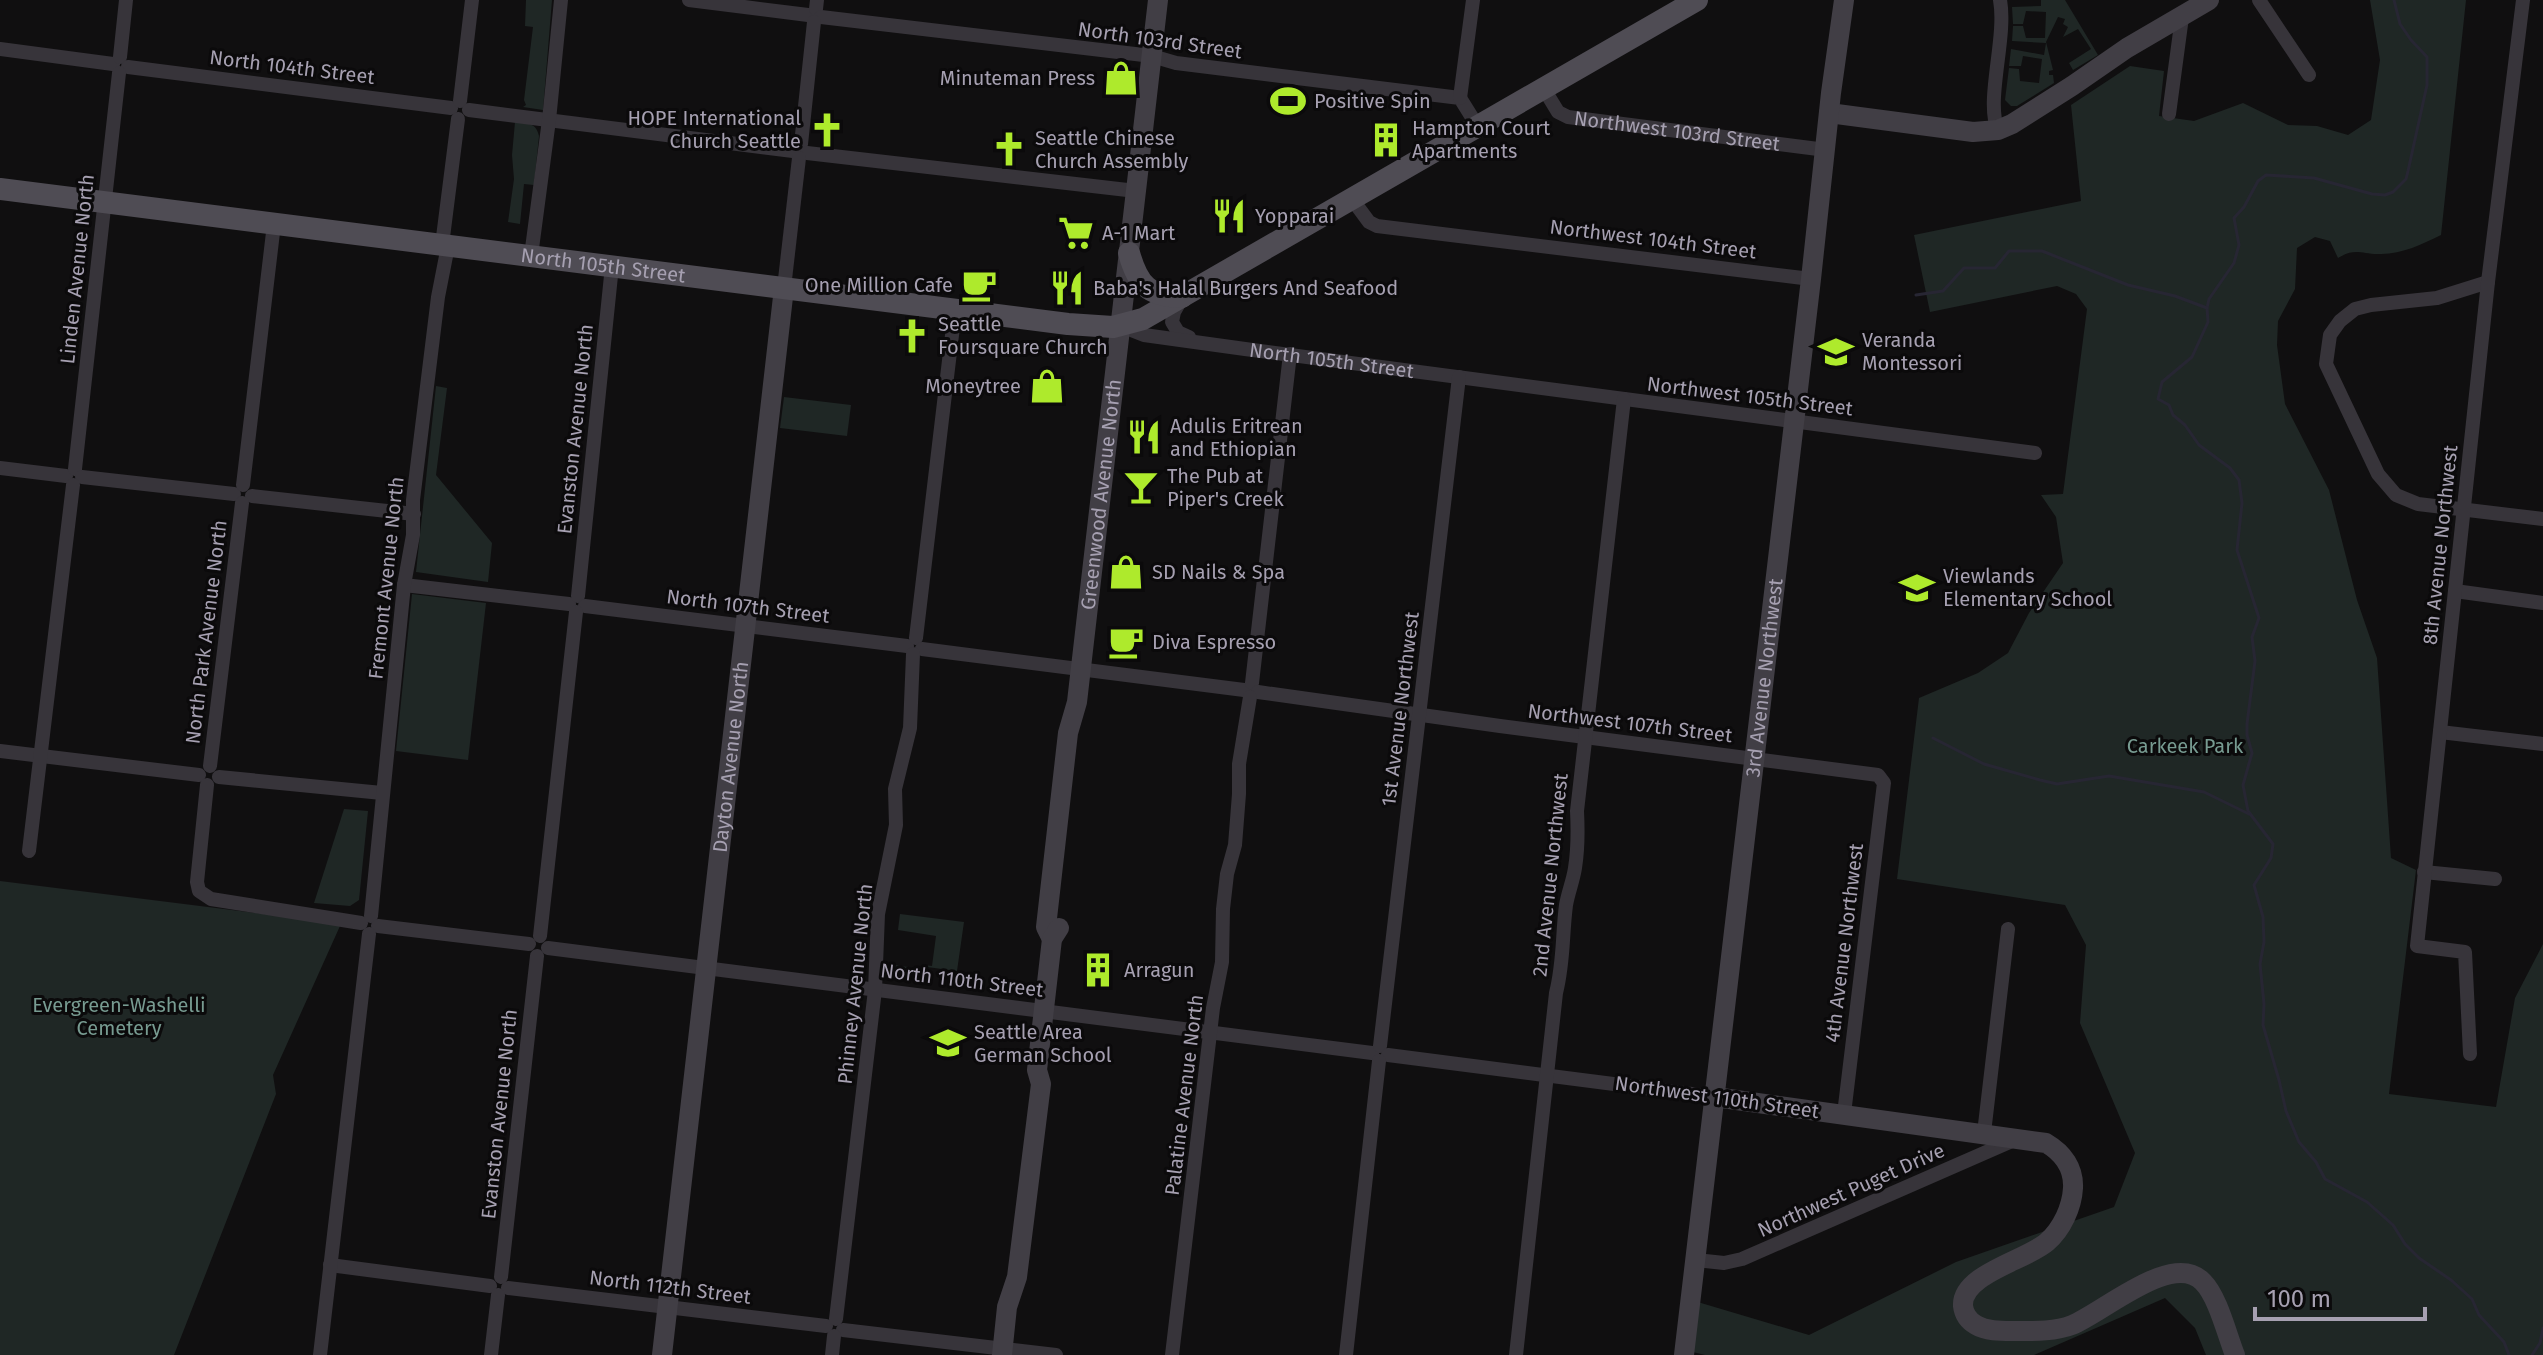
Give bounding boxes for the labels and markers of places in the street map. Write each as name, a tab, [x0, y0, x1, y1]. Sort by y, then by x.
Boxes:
shop icon: Minuteman Press	[1102, 59, 1140, 97]
place label: Minuteman Press	[940, 66, 1095, 90]
sports icon: Positive Spin	[1269, 82, 1307, 120]
place label: Positive Spin	[1314, 89, 1431, 113]
place label: HOPE International Church Seattle	[627, 106, 801, 153]
church icon: HOPE International Church Seattle	[808, 111, 846, 149]
place label: Hampton Court Apartments	[1412, 116, 1551, 163]
building icon: Hampton Court Apartments	[1367, 121, 1405, 159]
place label: Seattle Chinese Church Assembly	[1035, 126, 1189, 173]
church icon: Seattle Chinese Church Assembly	[990, 130, 1028, 168]
restaurant icon: Yopparai	[1210, 197, 1248, 235]
place label: Yopparai	[1255, 204, 1334, 228]
supermarket icon: A-1 Mart	[1057, 214, 1095, 252]
place label: A-1 Mart	[1102, 221, 1176, 245]
cafe icon: One Million Cafe	[960, 266, 998, 304]
restaurant icon: Baba's Halal Burgers And Seafood	[1048, 269, 1086, 307]
place label: One Million Cafe	[805, 273, 953, 297]
place label: Baba's Halal Burgers And Seafood	[1093, 276, 1398, 300]
place label: Seattle Foursquare Church	[938, 312, 1108, 359]
church icon: Seattle Foursquare Church	[893, 317, 931, 355]
place label: Veranda Montessori	[1862, 328, 1962, 375]
school or university icon: Veranda Montessori	[1817, 333, 1855, 371]
shop icon: Moneytree	[1028, 367, 1066, 405]
place label: Moneytree	[925, 374, 1021, 398]
place label: Adulis Eritrean and Ethiopian	[1170, 414, 1303, 461]
restaurant icon: Adulis Eritrean and Ethiopian	[1125, 418, 1163, 456]
place label: The Pub at Piper's Creek	[1167, 464, 1284, 511]
bar icon: The Pub at Piper's Creek	[1122, 468, 1160, 506]
shop icon: SD Nails & Spa	[1107, 553, 1145, 591]
place label: SD Nails & Spa	[1152, 560, 1285, 584]
place label: Viewlands Elementary School	[1943, 564, 2112, 611]
school or university icon: Viewlands Elementary School	[1898, 569, 1936, 607]
cafe icon: Diva Espresso	[1107, 623, 1145, 661]
place label: Diva Espresso	[1152, 630, 1276, 654]
building icon: Arragun	[1079, 951, 1117, 989]
place label: Arragun	[1124, 958, 1194, 982]
place label: Seattle Area German School	[974, 1020, 1112, 1067]
school or university icon: Seattle Area German School	[929, 1024, 967, 1062]

